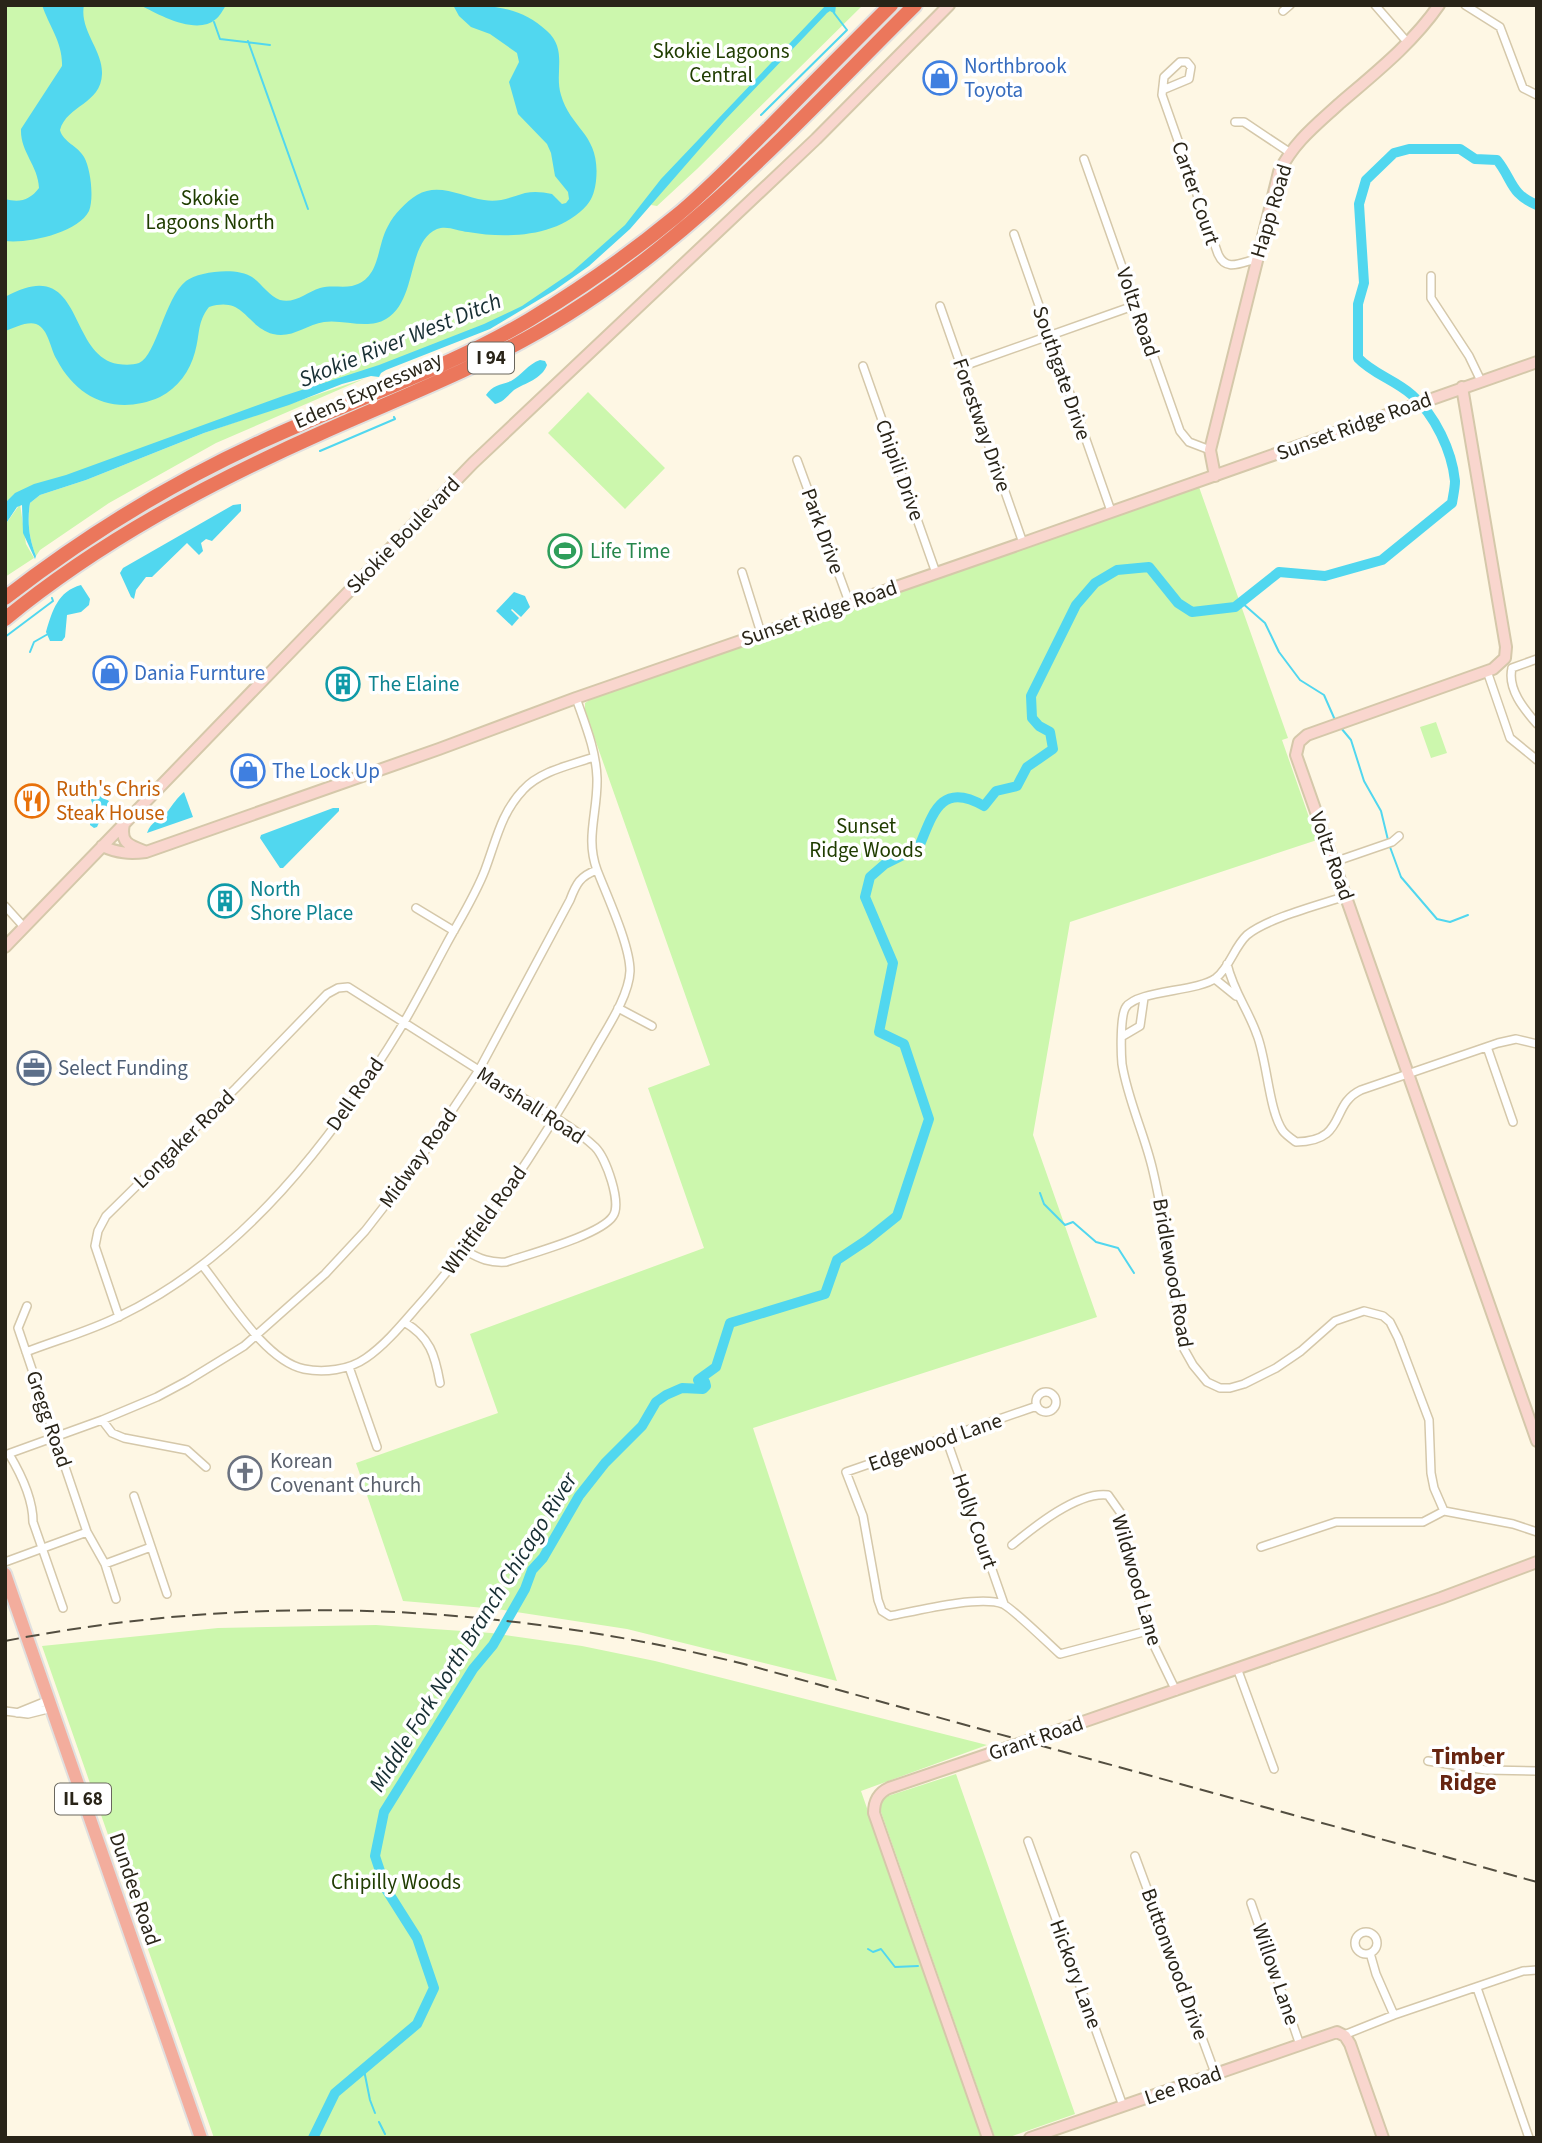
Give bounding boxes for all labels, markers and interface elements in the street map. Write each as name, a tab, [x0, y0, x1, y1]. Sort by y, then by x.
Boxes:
park label: Skokie Lagoons Central	[653, 36, 790, 90]
place label: Northbrook Toyota	[964, 51, 1067, 105]
shop icon: Northbrook Toyota	[921, 59, 959, 97]
street label: Carter Court	[1164, 137, 1228, 249]
street label: Happ Road	[1242, 160, 1300, 262]
park label: Skokie Lagoons North	[145, 183, 275, 237]
street label: Voltz Road	[1109, 263, 1167, 361]
water label: Skokie River West Ditch	[294, 284, 506, 396]
street label: Southgate Drive	[1025, 302, 1099, 444]
road number: I 94	[468, 342, 514, 374]
street label: Edens Expressway	[289, 344, 447, 436]
street label: Forestway Drive	[945, 354, 1019, 496]
street label: Sunset Ridge Road	[1272, 384, 1436, 468]
street label: Chipili Drive	[868, 415, 932, 525]
street label: Skokie Boulevard	[339, 470, 467, 600]
street label: Park Drive	[794, 484, 852, 578]
sports icon: Life Time	[546, 532, 584, 570]
place label: Life Time	[590, 536, 670, 566]
street label: Sunset Ridge Road	[737, 572, 901, 654]
shop icon: Dania Furnture	[91, 654, 129, 692]
place label: Dania Furnture	[134, 658, 265, 688]
building icon: The Elaine	[324, 665, 362, 703]
place label: The Elaine	[368, 669, 459, 699]
shop icon: The Lock Up	[229, 752, 267, 790]
place label: The Lock Up	[272, 756, 380, 786]
place label: Ruth's Chris Steak House	[56, 774, 165, 828]
restaurant icon: Ruth's Chris Steak House	[13, 782, 51, 820]
street label: Voltz Road	[1302, 807, 1362, 905]
park label: Sunset Ridge Woods	[809, 811, 923, 865]
place label: North Shore Place	[250, 874, 353, 928]
building icon: North Shore Place	[206, 882, 244, 920]
office icon: Select Funding	[15, 1049, 53, 1087]
street label: Dell Road	[319, 1051, 391, 1137]
place label: Select Funding	[58, 1053, 188, 1083]
street label: Marshall Road	[471, 1059, 591, 1151]
street label: Longaker Road	[127, 1083, 241, 1195]
street label: Midway Road	[372, 1102, 464, 1214]
street label: Whitfield Road	[434, 1159, 534, 1281]
street label: Bridlewood Road	[1145, 1196, 1201, 1350]
street label: Gregg Road	[18, 1367, 80, 1471]
street label: Edgewood Lane	[864, 1405, 1006, 1479]
place label: Korean Covenant Church	[270, 1446, 421, 1500]
church icon: Korean Covenant Church	[226, 1454, 264, 1492]
water label: Middle Fork North Branch Chicago River	[361, 1465, 586, 1798]
street label: Holly Court	[945, 1469, 1005, 1573]
street label: Wildwood Lane	[1104, 1511, 1170, 1649]
street label: Grant Road	[985, 1708, 1087, 1768]
district label: Timber Ridge	[1431, 1740, 1505, 1799]
road number: IL 68	[55, 1784, 111, 1814]
street label: Dundee Road	[102, 1829, 168, 1949]
park label: Chipilly Woods	[331, 1867, 461, 1897]
street label: Buttonwood Drive	[1134, 1884, 1216, 2044]
street label: Hickory Lane	[1042, 1915, 1110, 2033]
street label: Willow Lane	[1245, 1919, 1307, 2029]
street label: Lee Road	[1140, 2058, 1226, 2112]

